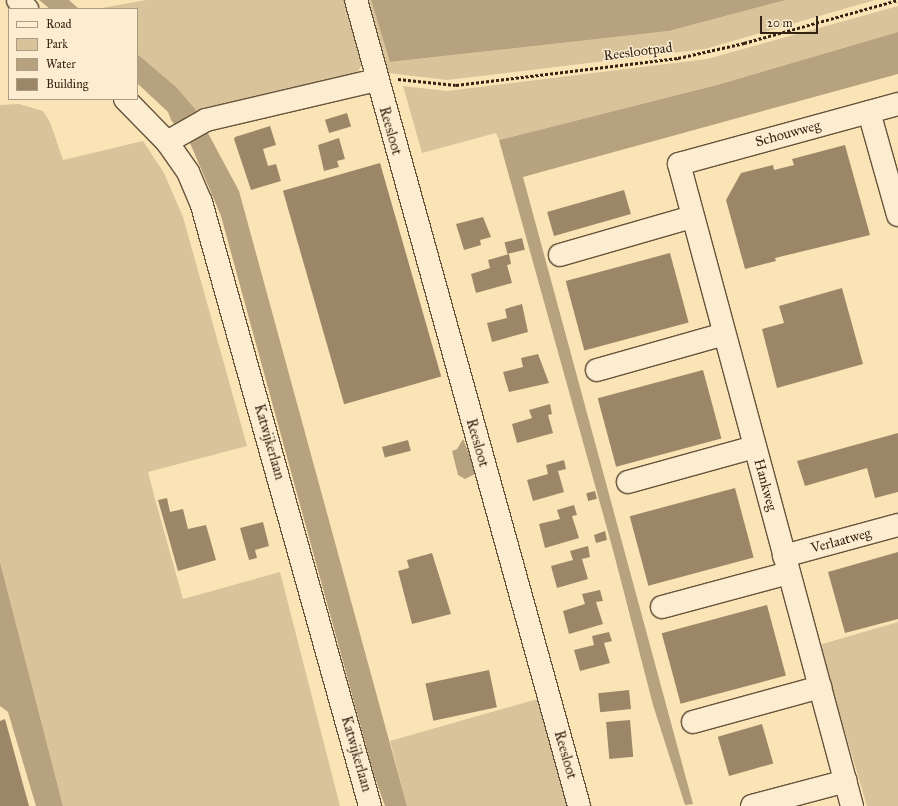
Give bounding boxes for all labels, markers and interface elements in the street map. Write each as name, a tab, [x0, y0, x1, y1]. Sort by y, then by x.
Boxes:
legend	[8, 8, 138, 100]
scale bar	[762, 8, 820, 34]
text: 20 m	[767, 16, 793, 30]
text: Road	[46, 17, 72, 31]
text: Park	[46, 37, 68, 51]
street label: Reeslootpad	[602, 39, 674, 65]
text: Water	[46, 57, 76, 71]
text: Building	[46, 77, 88, 91]
street label: Reesloot	[375, 105, 405, 157]
street label: Schouwweg	[754, 117, 822, 151]
street label: Katwijkerlaan	[250, 402, 288, 482]
street label: Reesloot	[462, 417, 492, 469]
street label: Hankweg	[750, 457, 780, 513]
street label: Verlaatweg	[809, 525, 873, 557]
street label: Katwijkerlaan	[337, 714, 375, 794]
street label: Reesloot	[550, 729, 580, 781]

